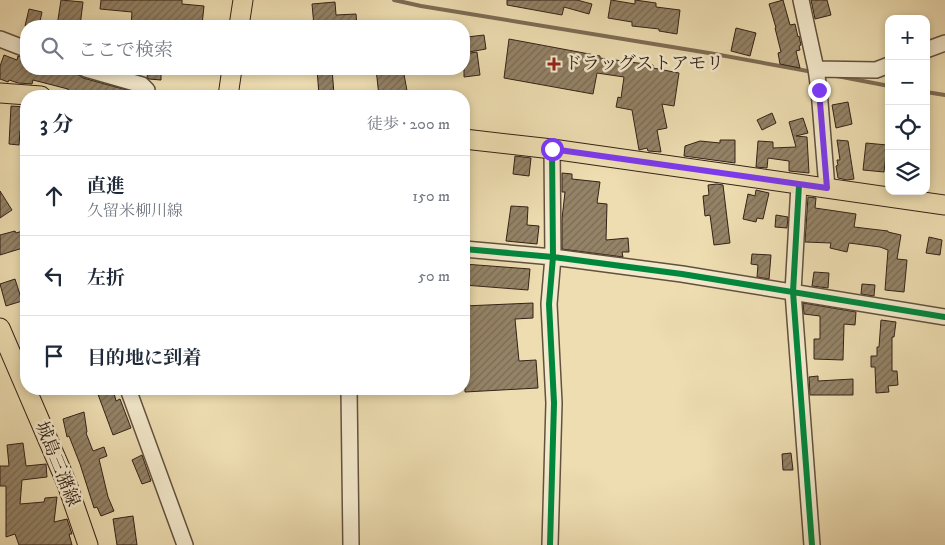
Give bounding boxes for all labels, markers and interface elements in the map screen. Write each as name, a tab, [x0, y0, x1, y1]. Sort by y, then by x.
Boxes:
map controls	[885, 15, 930, 195]
button: +	[885, 15, 930, 60]
search box	[20, 20, 470, 75]
icon: search	[38, 34, 66, 62]
text: ここで検索	[78, 39, 173, 62]
place label: ドラッグストアモリ	[564, 53, 724, 75]
marker: ドラッグストアモリ	[548, 58, 560, 70]
button: −	[885, 60, 930, 105]
route end	[808, 79, 831, 102]
button: locate	[885, 105, 930, 150]
text: 3 分	[40, 112, 73, 138]
text: 徒歩 · 200 m	[367, 114, 450, 134]
route start	[541, 138, 564, 161]
button: layers	[885, 150, 930, 195]
text: 直進	[87, 175, 125, 198]
icon: ahead	[40, 182, 68, 210]
text: 150 m	[412, 186, 450, 206]
text: 久留米柳川線	[87, 201, 183, 221]
icon: left	[40, 262, 68, 290]
text: 50 m	[418, 266, 450, 286]
text: 左折	[87, 267, 125, 290]
icon: arrive	[40, 342, 68, 370]
text: 目的地に到着	[87, 347, 201, 370]
street label: 城島三潴線	[30, 418, 84, 510]

